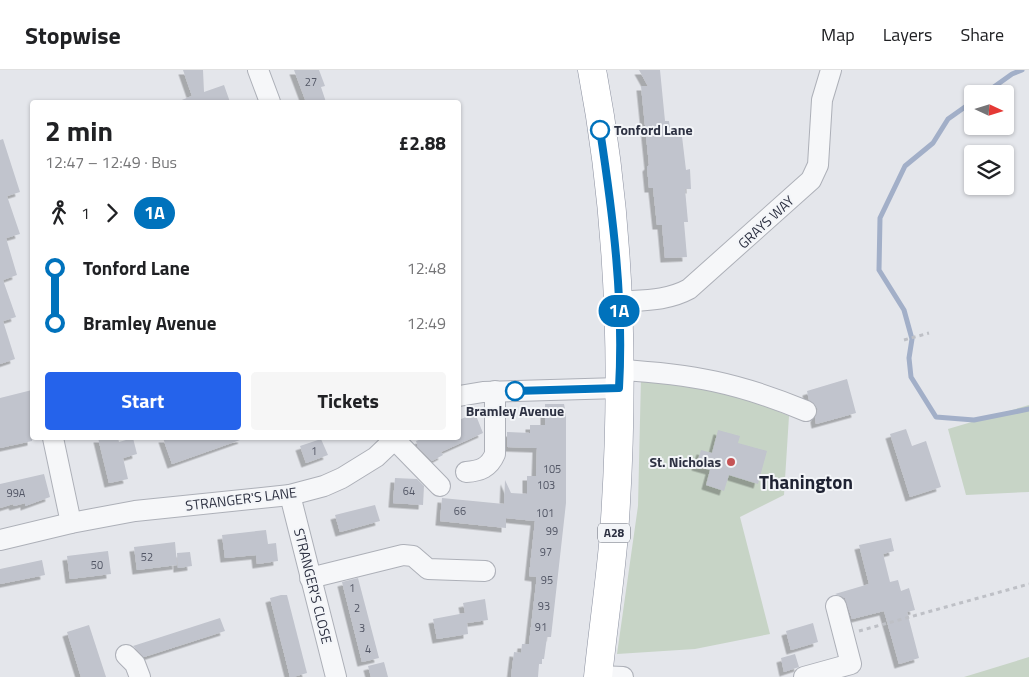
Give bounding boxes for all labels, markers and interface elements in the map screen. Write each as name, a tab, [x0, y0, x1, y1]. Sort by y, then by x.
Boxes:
text: Stopwise	[25, 17, 121, 53]
text: Map	[821, 21, 855, 48]
text: Layers	[883, 21, 932, 48]
text: Share	[960, 21, 1004, 48]
house number: 27	[305, 74, 317, 90]
north arrow	[964, 85, 1014, 135]
map controls	[964, 85, 1014, 195]
text: 2 min	[45, 109, 113, 152]
place label: Tonford Lane	[614, 119, 693, 140]
marker: Tonford Lane	[590, 120, 610, 140]
text: £2.88	[399, 128, 446, 157]
button: layers	[964, 145, 1014, 195]
text: 12:47 – 12:49 · Bus	[45, 150, 177, 174]
street label: GRAYS WAY	[733, 190, 799, 253]
icon: walk	[45, 199, 73, 227]
icon: forward	[98, 199, 126, 227]
text: 1A	[144, 199, 165, 226]
text: 1	[81, 201, 90, 225]
text: Tonford Lane	[83, 253, 190, 282]
text: 12:48	[407, 256, 446, 280]
line badge: 1A	[596, 295, 642, 327]
text: 1A	[609, 297, 629, 324]
text: Bramley Avenue	[83, 308, 217, 337]
text: 12:49	[407, 311, 446, 335]
button: Start	[45, 372, 241, 430]
button: Tickets	[251, 372, 446, 430]
marker: Bramley Avenue	[505, 381, 525, 401]
place label: Bramley Avenue	[466, 400, 564, 421]
house number: 1	[311, 443, 317, 459]
place label: St. Nicholas	[649, 451, 721, 472]
marker: St. Nicholas	[725, 456, 737, 468]
house number: 105	[543, 461, 561, 477]
district label: Thanington	[759, 467, 853, 496]
house number: 103	[537, 477, 555, 493]
street label: STRANGER'S LANE	[184, 481, 298, 516]
house number: 64	[403, 483, 415, 499]
house number: 99A	[7, 485, 26, 501]
house number: 66	[454, 503, 466, 519]
house number: 101	[536, 505, 554, 521]
house number: 99	[546, 523, 558, 539]
road number: A28	[598, 523, 630, 542]
street label: STRANGER'S CLOSE	[289, 526, 338, 646]
house number: 97	[540, 544, 552, 560]
house number: 52	[141, 549, 153, 565]
house number: 50	[91, 557, 103, 573]
house number: 95	[541, 572, 553, 588]
house number: 1	[349, 580, 355, 596]
house number: 93	[538, 598, 550, 614]
house number: 2	[354, 600, 360, 616]
house number: 91	[535, 619, 547, 635]
house number: 3	[359, 620, 365, 636]
house number: 4	[365, 641, 371, 657]

